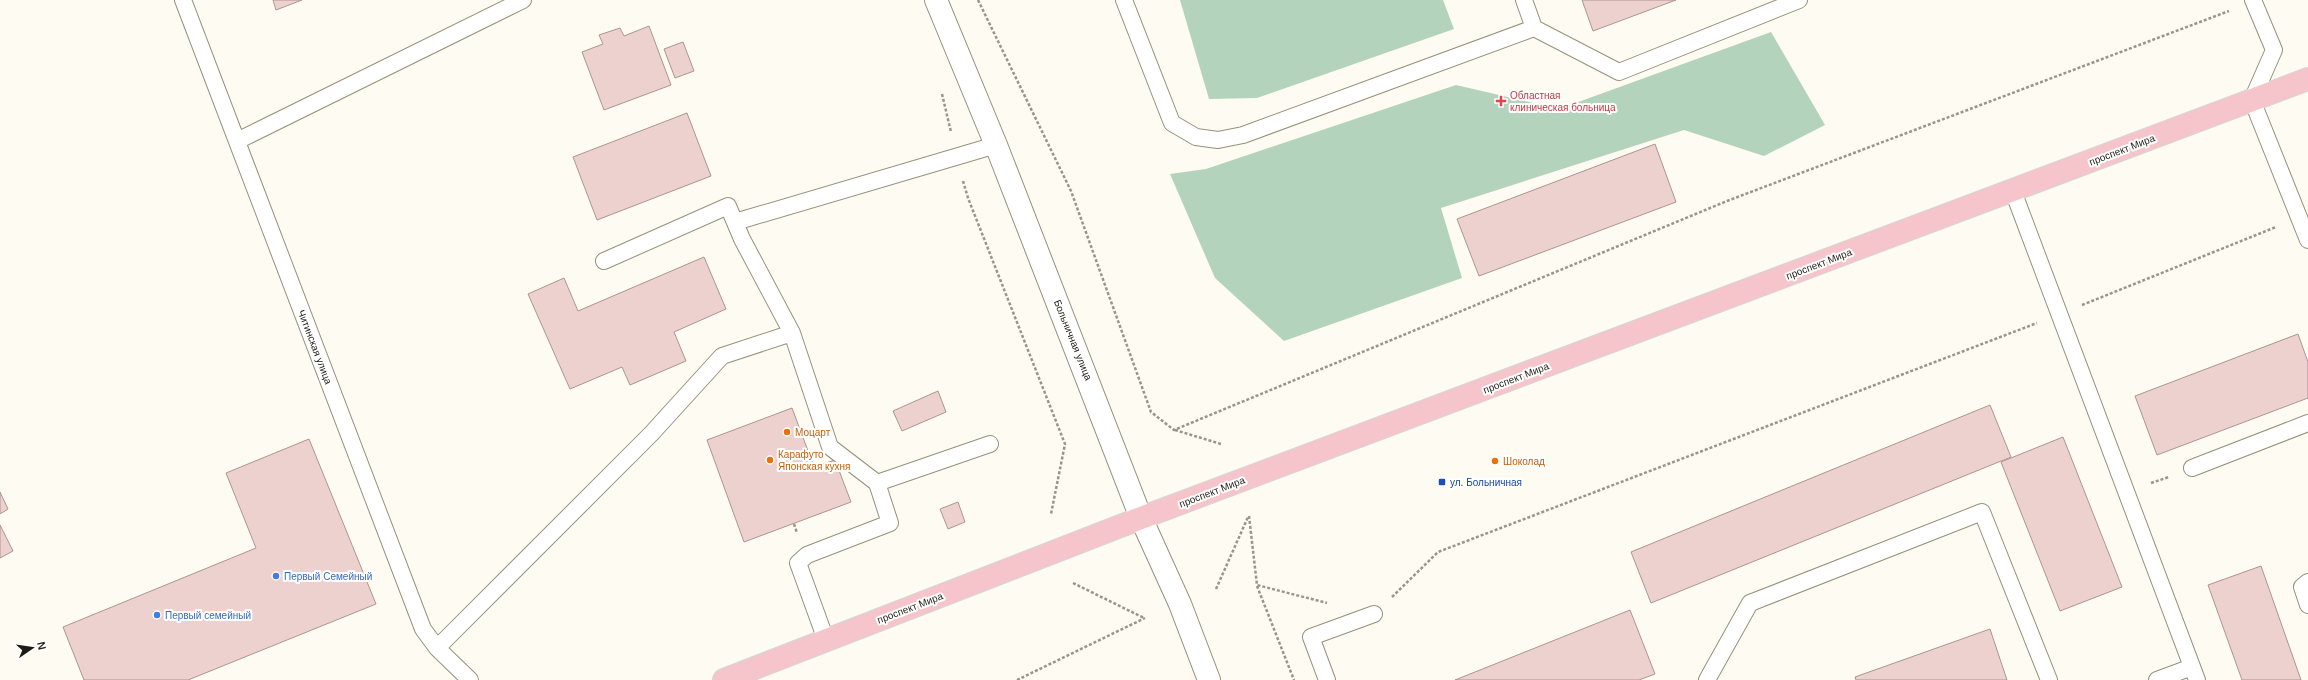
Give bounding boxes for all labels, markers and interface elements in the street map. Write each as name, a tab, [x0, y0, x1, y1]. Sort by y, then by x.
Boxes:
place label: Областная клиническая больница	[1510, 90, 1616, 113]
marker: Областная клиническая больница	[1495, 95, 1507, 107]
street label: проспект Мира	[2088, 132, 2157, 168]
street label: проспект Мира	[1785, 246, 1854, 282]
street label: Больничная улица	[1052, 298, 1094, 382]
street label: Читинская улица	[296, 308, 334, 386]
street label: проспект Мира	[1482, 360, 1551, 396]
marker: Моцарт	[782, 427, 792, 437]
place label: Моцарт	[795, 427, 831, 438]
place label: Карафуто Японская кухня	[778, 449, 851, 472]
marker: Карафуто Японская кухня	[765, 455, 775, 465]
marker: Шоколад	[1490, 456, 1500, 466]
place label: Шоколад	[1503, 456, 1545, 467]
street label: проспект Мира	[1178, 474, 1247, 510]
marker: ул. Больничная	[1437, 477, 1447, 487]
place label: ул. Больничная	[1450, 477, 1522, 488]
marker: Первый Семейный	[271, 571, 281, 581]
place label: Первый Семейный	[284, 571, 372, 582]
street label: проспект Мира	[876, 590, 945, 626]
marker: Первый семейный	[152, 610, 162, 620]
place label: Первый семейный	[165, 610, 251, 621]
north arrow	[12, 628, 52, 668]
text: N	[35, 641, 48, 651]

